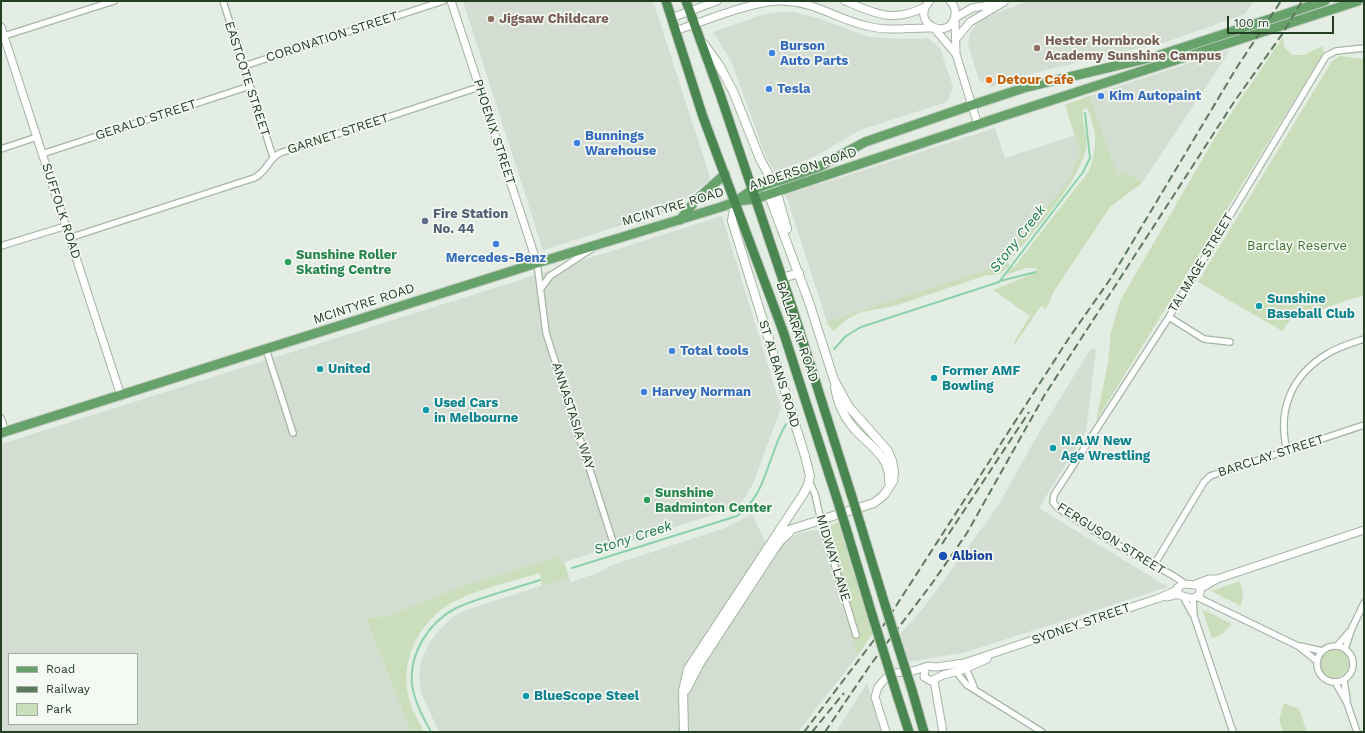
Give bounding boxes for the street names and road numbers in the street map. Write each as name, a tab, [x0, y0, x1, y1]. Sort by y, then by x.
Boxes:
street label: CORONATION STREET	[264, 8, 400, 66]
street label: EASTCOTE STREET	[221, 19, 273, 139]
street label: PHOENIX STREET	[470, 77, 518, 187]
street label: GERALD STREET	[93, 96, 199, 144]
street label: GARNET STREET	[285, 110, 391, 158]
street label: ANDERSON ROAD	[747, 144, 859, 194]
street label: SUFFOLK ROAD	[38, 161, 84, 261]
street label: MCINTYRE ROAD	[620, 184, 726, 230]
street label: TALMAGE STREET	[1165, 210, 1237, 316]
street label: MCINTYRE ROAD	[311, 280, 417, 328]
street label: BALLARAT ROAD	[772, 280, 822, 384]
street label: ST ALBANS ROAD	[755, 318, 803, 430]
street label: ANNASTASIA WAY	[548, 361, 598, 471]
street label: BARCLAY STREET	[1216, 431, 1326, 481]
street label: FERGUSON STREET	[1054, 499, 1168, 579]
street label: MIDWAY LANE	[812, 513, 854, 603]
street label: SYDNEY STREET	[1030, 600, 1132, 648]

